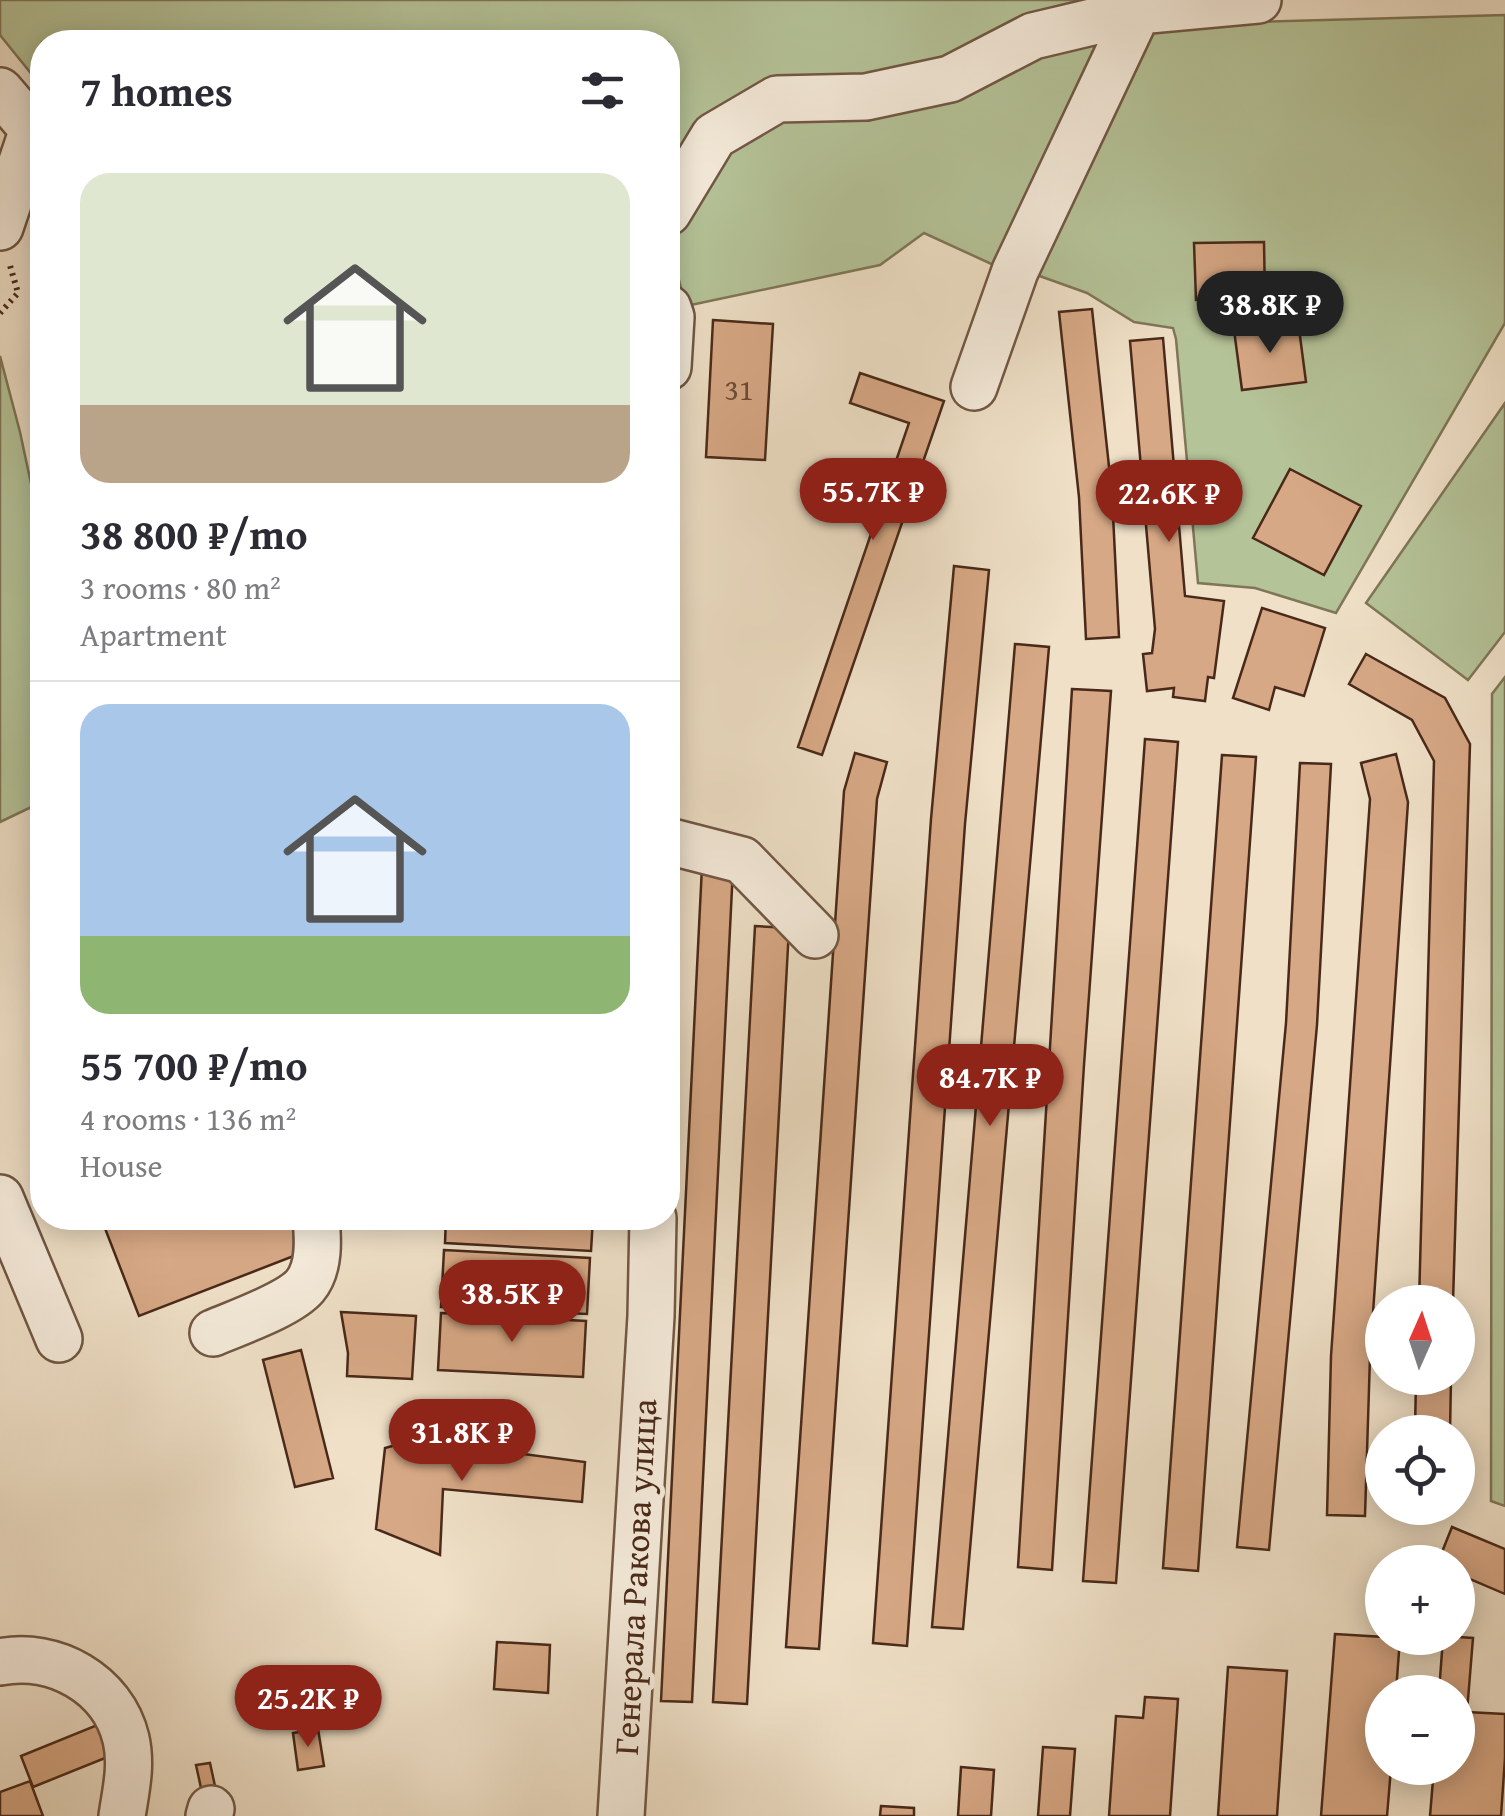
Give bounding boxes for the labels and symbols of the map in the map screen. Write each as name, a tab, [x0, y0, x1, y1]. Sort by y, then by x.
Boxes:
pin: 38.8K ₽	[1178, 271, 1362, 356]
house number: 31	[725, 367, 753, 411]
pin: 55.7K ₽	[781, 458, 965, 543]
pin: 22.6K ₽	[1077, 460, 1261, 545]
pin: 84.7K ₽	[898, 1044, 1082, 1129]
pin: 38.5K ₽	[420, 1260, 604, 1345]
north arrow	[1365, 1285, 1475, 1395]
street label: Генерала Ракова улица	[600, 1397, 669, 1757]
pin: 31.8K ₽	[370, 1399, 554, 1484]
pin: 25.2K ₽	[216, 1665, 400, 1750]

